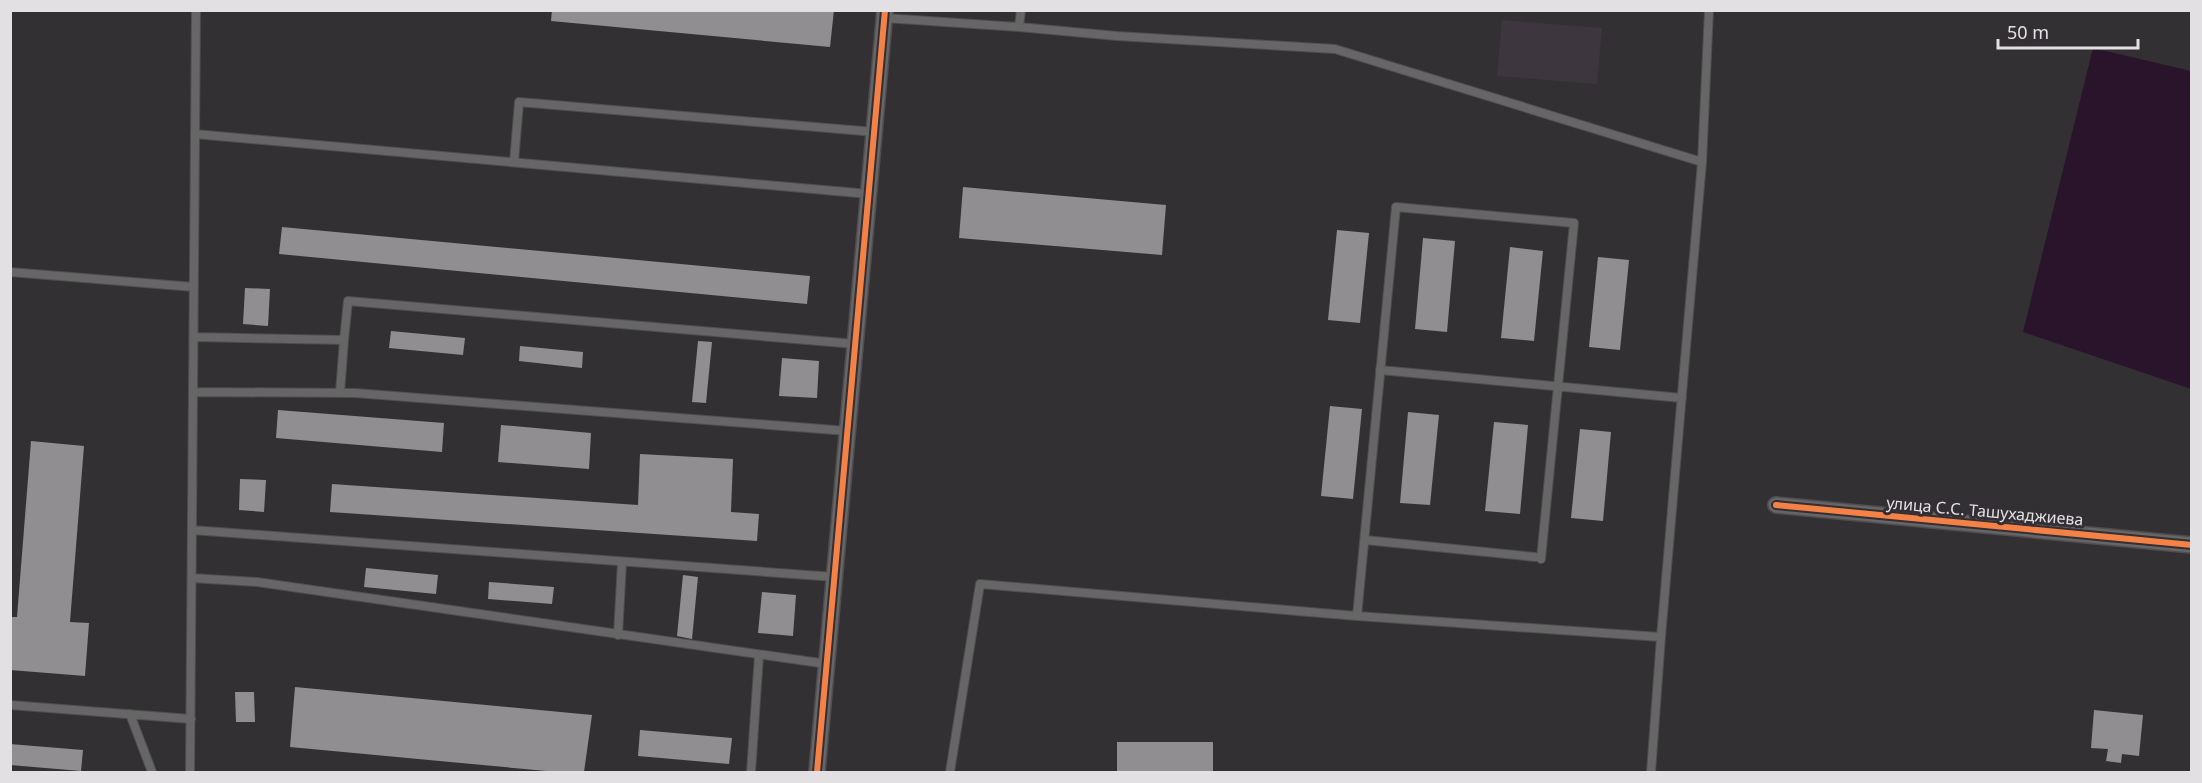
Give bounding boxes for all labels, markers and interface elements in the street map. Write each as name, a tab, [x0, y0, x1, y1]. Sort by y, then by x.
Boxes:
scale bar	[1998, 12, 2138, 50]
text: 50 m	[2007, 20, 2049, 44]
street label: улица С.С. Ташухаджиева	[1886, 491, 2084, 531]

